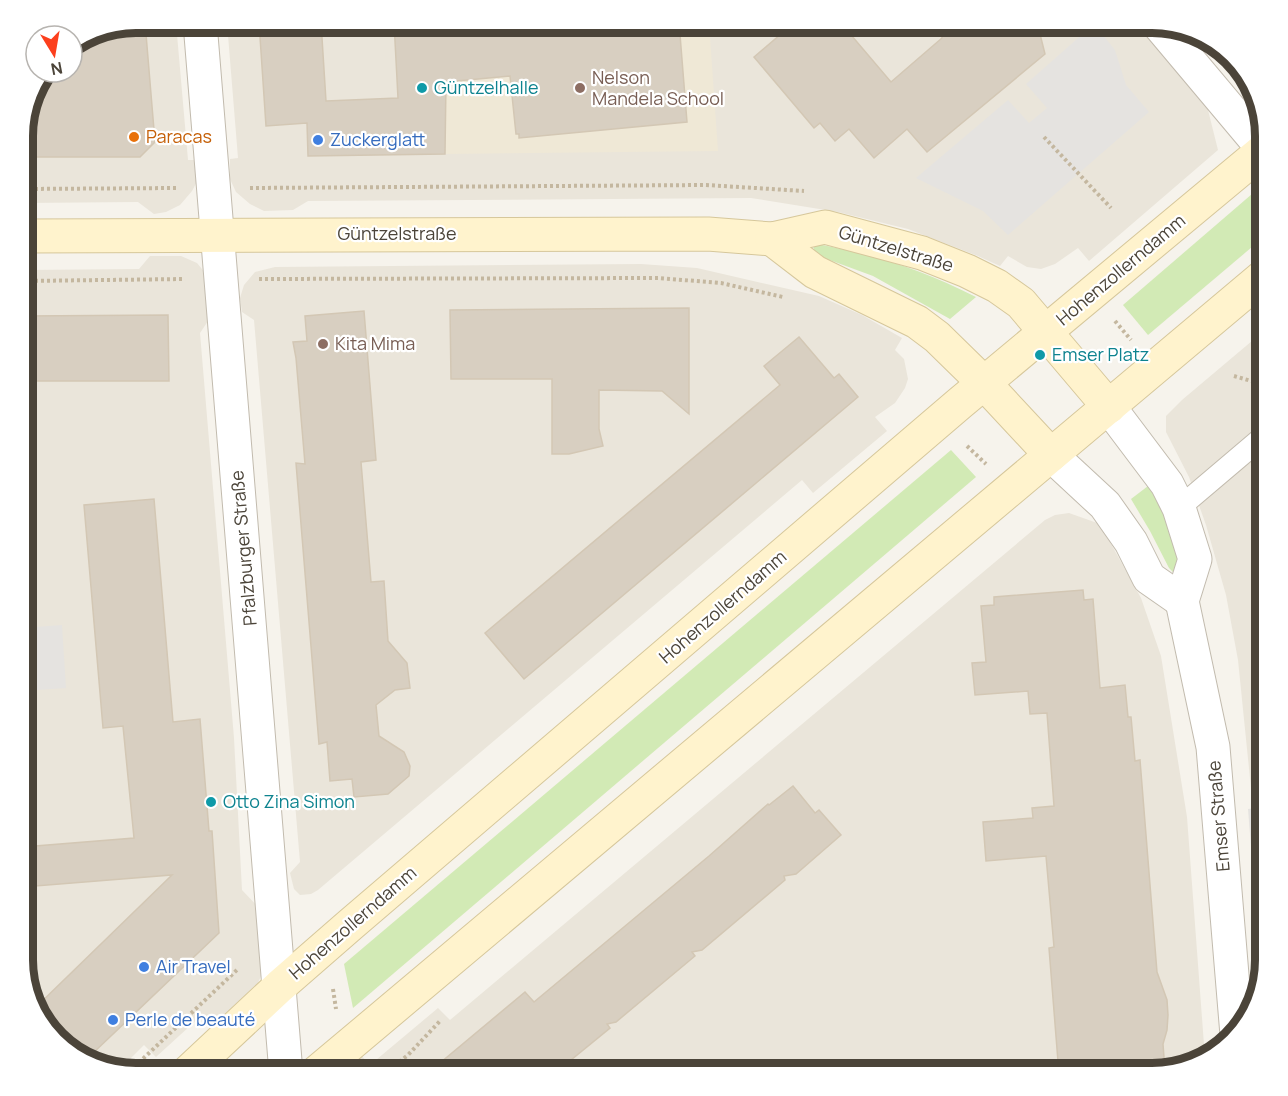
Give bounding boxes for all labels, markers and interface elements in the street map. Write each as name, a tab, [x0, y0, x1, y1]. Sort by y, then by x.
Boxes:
north arrow	[24, 24, 84, 84]
text: N	[49, 57, 65, 81]
place label: Nelson Mandela School	[592, 65, 724, 110]
place label: Güntzelhalle	[434, 75, 538, 99]
marker: Güntzelhalle	[415, 81, 429, 95]
marker: Nelson Mandela School	[573, 81, 587, 95]
place label: Paracas	[146, 124, 212, 148]
place label: Zuckerglatt	[330, 127, 425, 151]
marker: Paracas	[127, 130, 141, 144]
marker: Zuckerglatt	[311, 133, 325, 147]
street label: Hohenzollerndamm	[1051, 208, 1190, 330]
street label: Güntzelstraße	[836, 219, 957, 277]
street label: Güntzelstraße	[338, 221, 456, 245]
place label: Kita Mima	[335, 331, 415, 355]
marker: Kita Mima	[316, 337, 330, 351]
place label: Emser Platz	[1052, 342, 1149, 366]
marker: Emser Platz	[1033, 348, 1047, 362]
street label: Pfalzburger Straße	[224, 469, 262, 627]
street label: Hohenzollerndamm	[654, 544, 791, 668]
street label: Emser Straße	[1201, 760, 1235, 873]
place label: Otto Zina Simon	[223, 789, 355, 813]
marker: Otto Zina Simon	[204, 795, 218, 809]
street label: Hohenzollerndamm	[284, 860, 421, 984]
place label: Air Travel	[156, 954, 231, 978]
marker: Air Travel	[137, 960, 151, 974]
place label: Perle de beauté	[125, 1007, 255, 1031]
marker: Perle de beauté	[106, 1013, 120, 1027]

